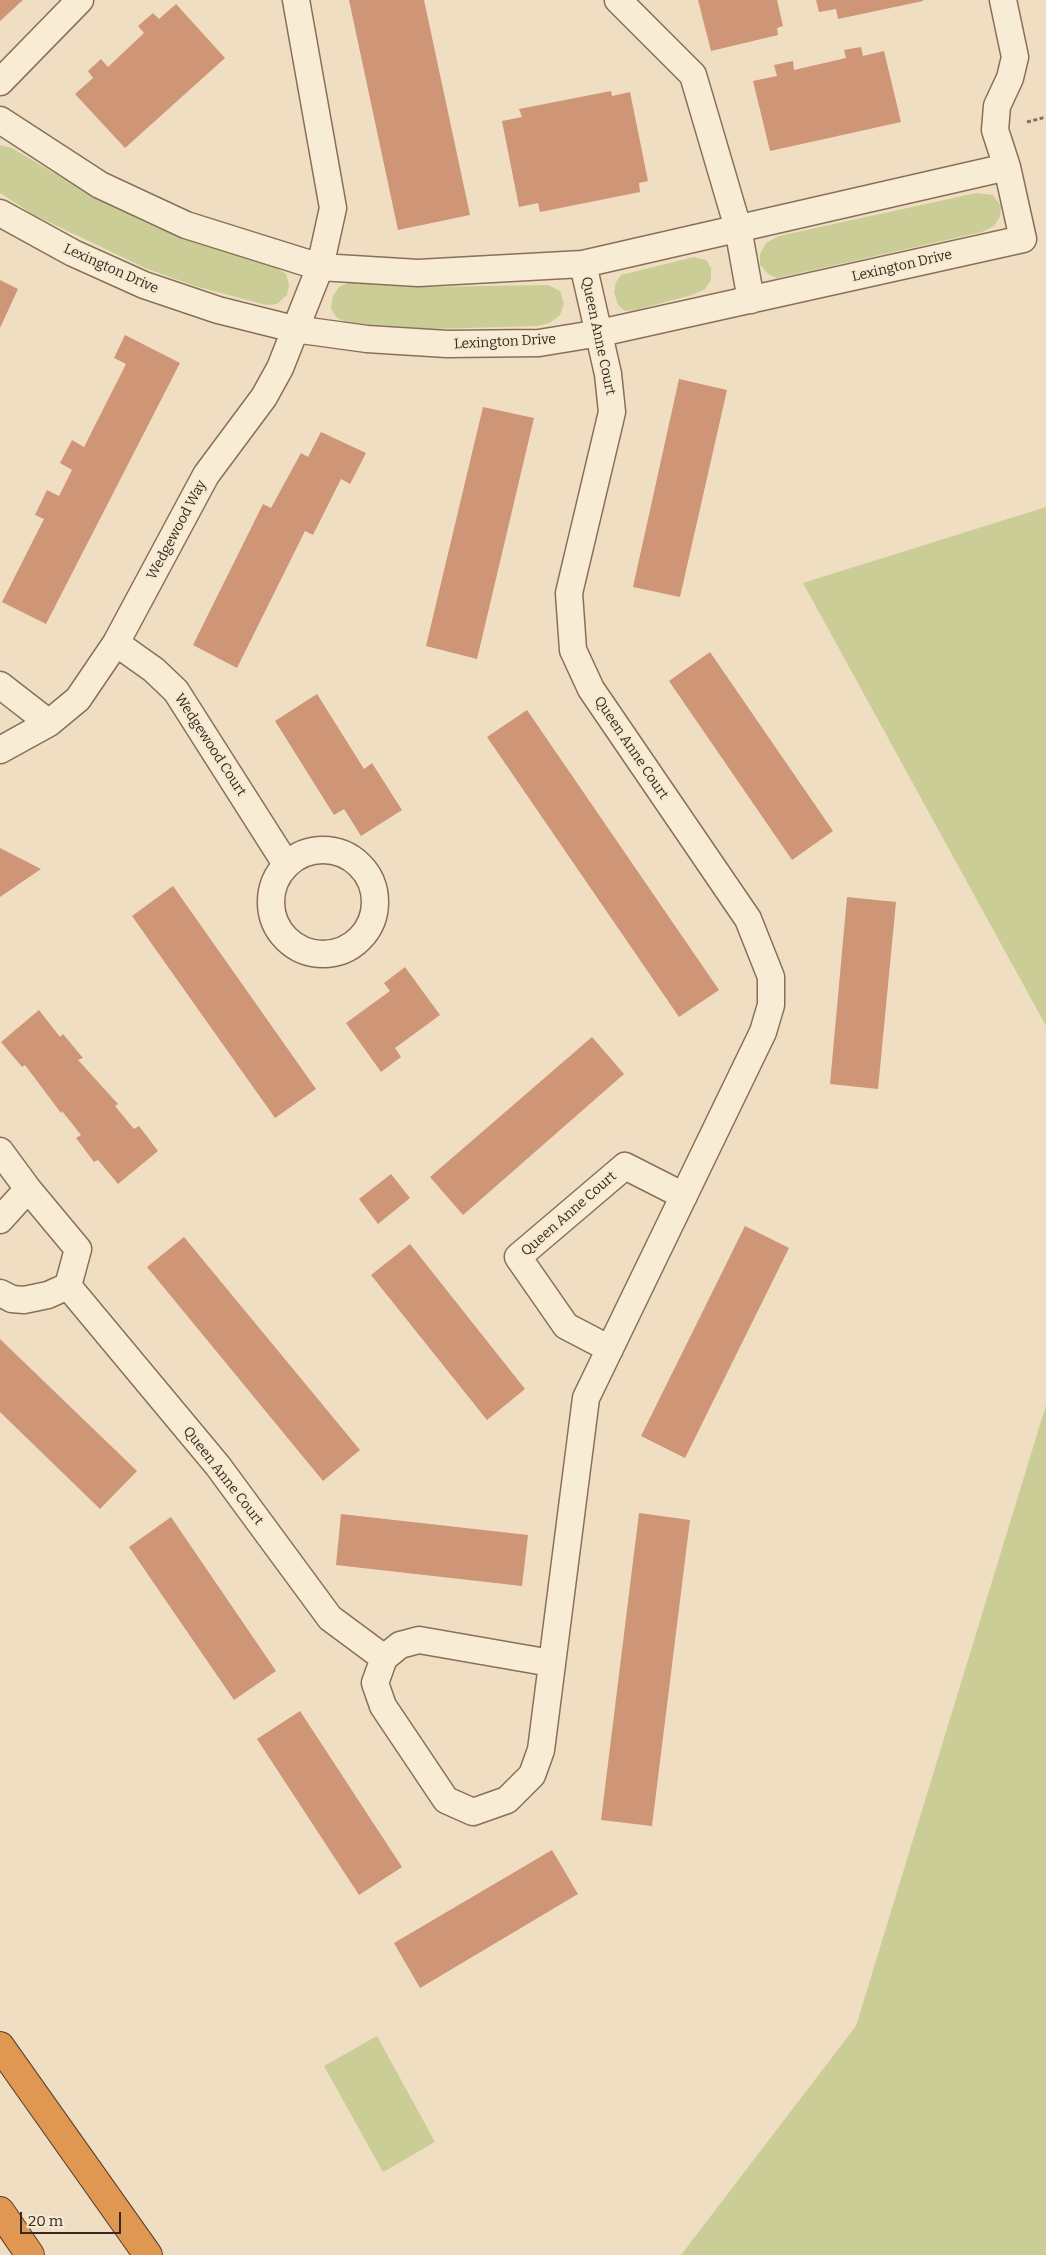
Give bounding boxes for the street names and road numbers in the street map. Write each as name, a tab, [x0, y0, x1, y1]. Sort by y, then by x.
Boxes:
street label: Lexington Drive	[61, 241, 161, 297]
street label: Lexington Drive	[850, 246, 954, 286]
street label: Queen Anne Court	[577, 275, 619, 397]
street label: Lexington Drive	[454, 331, 556, 353]
street label: Wedgewood Way	[144, 477, 210, 583]
street label: Wedgewood Court	[171, 690, 249, 800]
street label: Queen Anne Court	[590, 693, 672, 803]
street label: Queen Anne Court	[518, 1168, 620, 1260]
street label: Queen Anne Court	[179, 1423, 267, 1529]

